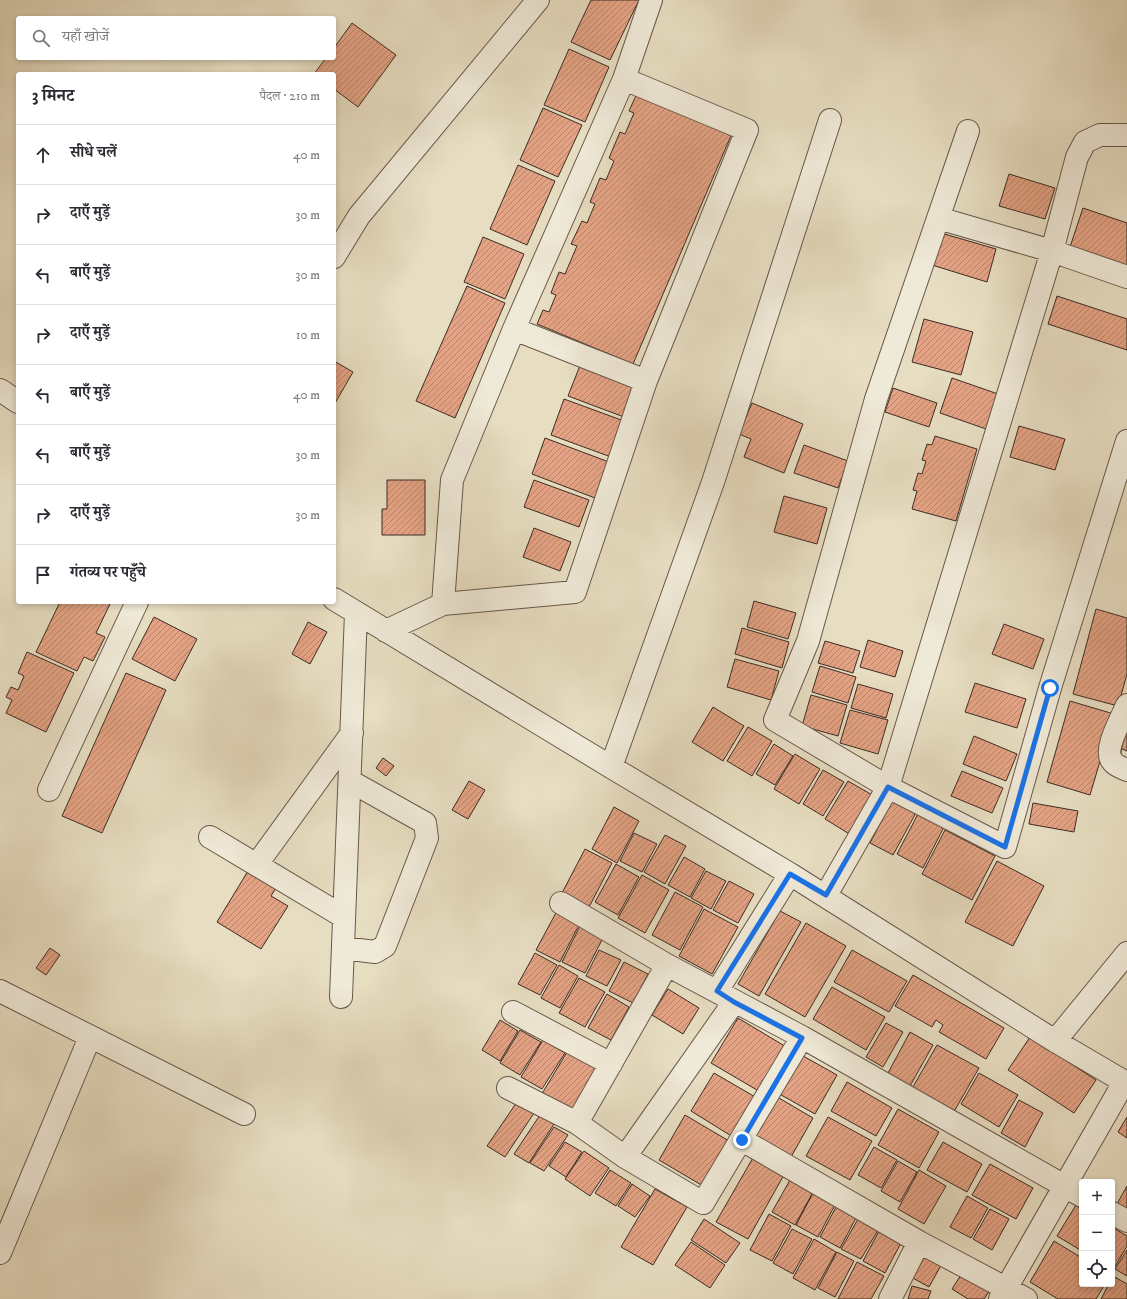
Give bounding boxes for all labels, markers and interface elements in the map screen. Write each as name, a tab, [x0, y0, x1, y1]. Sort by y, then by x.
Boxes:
search box	[16, 16, 336, 60]
icon: search	[30, 27, 52, 49]
text: यहाँ खोजें	[62, 27, 109, 46]
text: 3 मिनट	[32, 85, 74, 107]
text: पैदल · 210 m	[259, 88, 320, 104]
text: सीधे चलें	[70, 143, 117, 162]
icon: ahead	[32, 144, 54, 166]
text: 40 m	[293, 147, 320, 163]
text: दाएँ मुड़ें	[70, 203, 110, 222]
icon: right	[32, 204, 54, 226]
text: 30 m	[296, 207, 320, 223]
text: बाएँ मुड़ें	[70, 263, 110, 282]
icon: left	[32, 264, 54, 286]
text: 30 m	[296, 267, 320, 283]
text: दाएँ मुड़ें	[70, 323, 110, 342]
icon: right	[32, 324, 54, 346]
text: 10 m	[296, 327, 320, 343]
text: बाएँ मुड़ें	[70, 383, 110, 402]
icon: left	[32, 384, 54, 406]
text: 40 m	[293, 387, 320, 403]
text: बाएँ मुड़ें	[70, 443, 110, 462]
icon: left	[32, 444, 54, 466]
text: 30 m	[296, 447, 320, 463]
text: दाएँ मुड़ें	[70, 503, 110, 522]
icon: right	[32, 504, 54, 526]
text: 30 m	[296, 507, 320, 523]
text: गंतव्य पर पहुँचे	[70, 563, 146, 582]
icon: arrive	[32, 564, 54, 586]
route start	[1041, 679, 1059, 697]
route end	[733, 1131, 751, 1149]
map controls	[1079, 1179, 1115, 1287]
button: +	[1079, 1179, 1115, 1215]
button: −	[1079, 1215, 1115, 1251]
button: locate	[1079, 1251, 1115, 1287]

